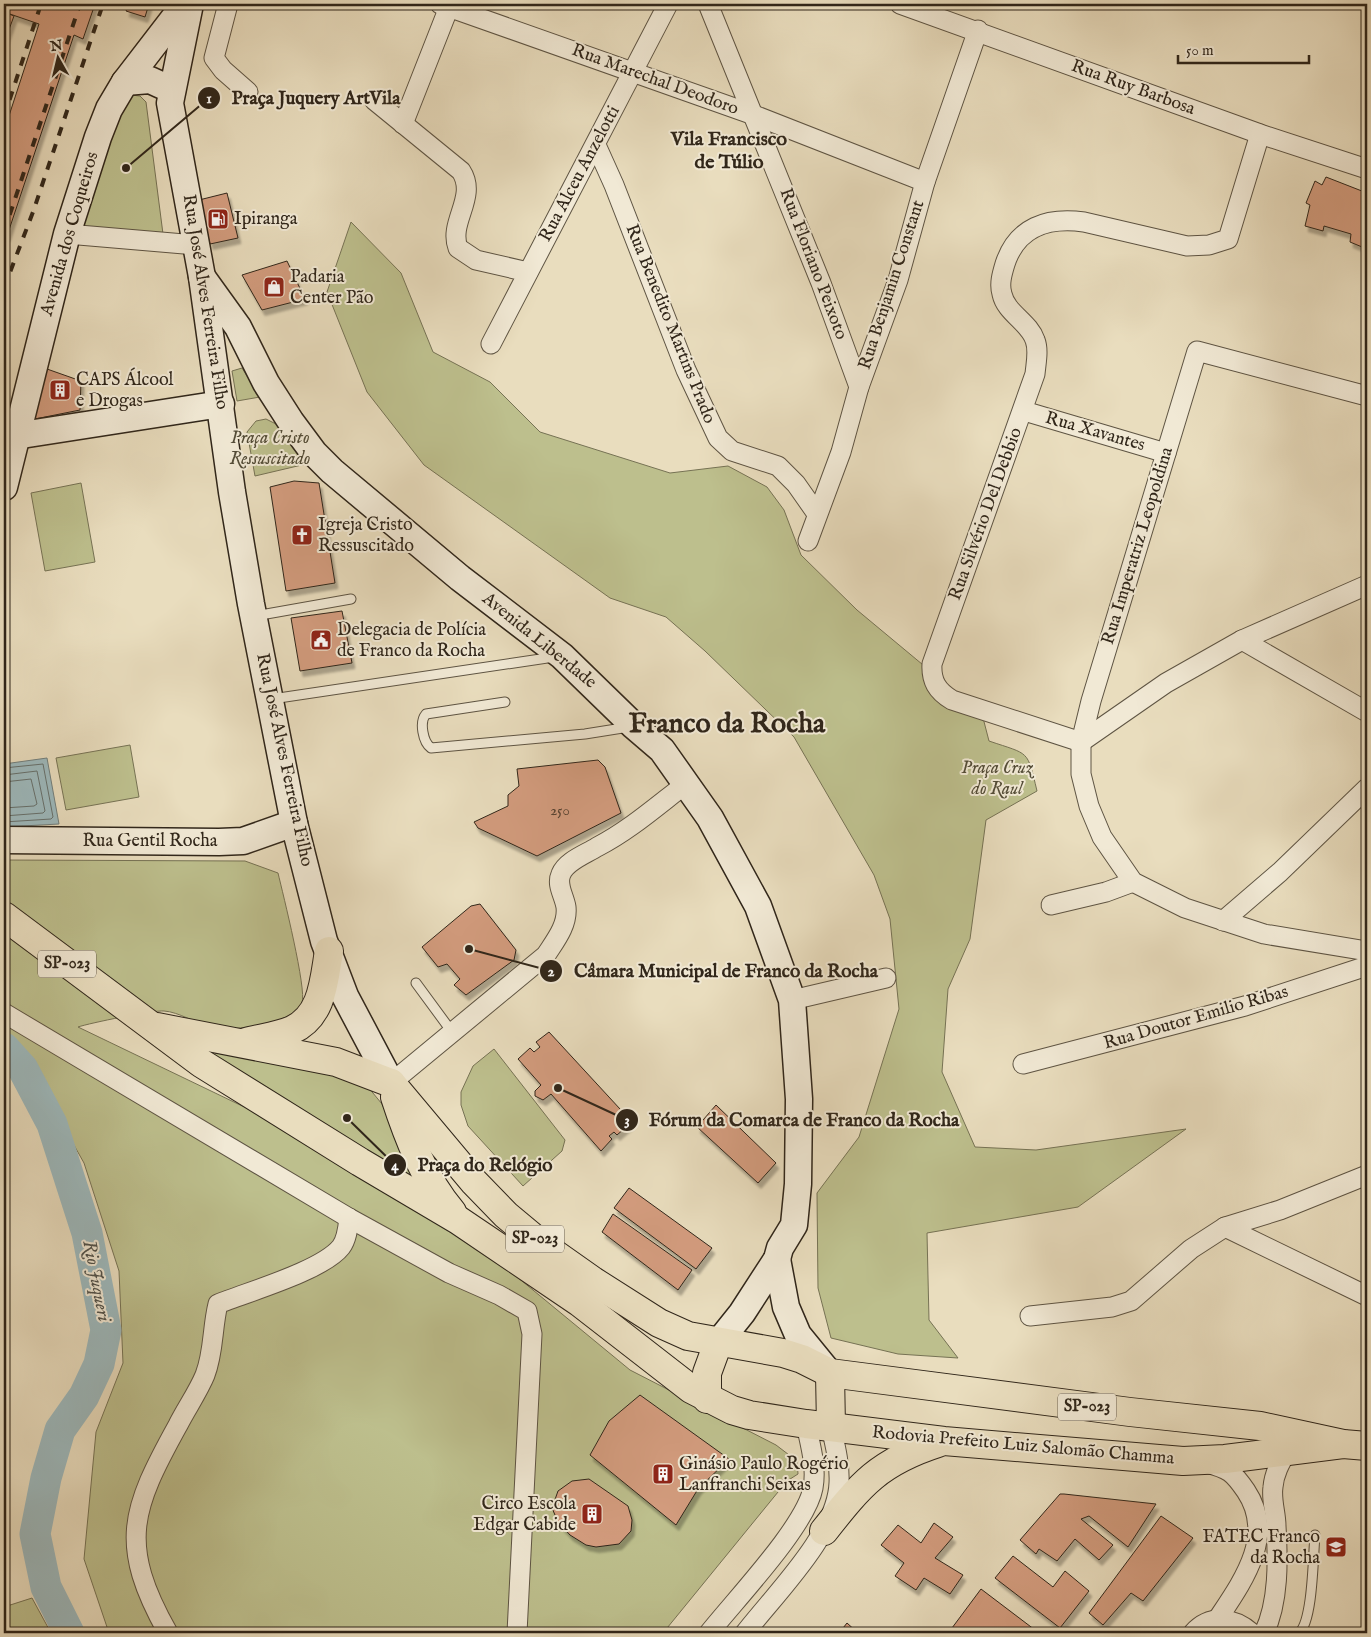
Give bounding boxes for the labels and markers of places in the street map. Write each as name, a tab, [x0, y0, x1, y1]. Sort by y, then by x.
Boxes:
callout: Praça Juquery ArtVila	[197, 81, 411, 115]
fuel station icon: Ipiranga	[206, 207, 230, 231]
place label: Ipiranga	[234, 208, 298, 231]
place label: Padaria Center Pão	[290, 266, 374, 310]
shop icon: Padaria Center Pão	[262, 275, 286, 299]
place label: CAPS Álcool e Drogas	[76, 367, 174, 413]
building icon: CAPS Álcool e Drogas	[48, 378, 72, 402]
place label: Igreja Cristo Ressuscitado	[318, 514, 414, 558]
church icon: Igreja Cristo Ressuscitado	[290, 523, 314, 547]
place label: Delegacia de Polícia de Franco da Rocha	[337, 619, 486, 663]
public building icon: Delegacia de Polícia de Franco da Rocha	[309, 628, 333, 652]
callout: Câmara Municipal de Franco da Rocha	[539, 954, 888, 988]
callout: Fórum da Comarca de Franco da Rocha	[614, 1103, 970, 1137]
callout: Praça do Relógio	[383, 1148, 563, 1182]
place label: Ginásio Paulo Rogério Lanfranchi Seixas	[679, 1453, 849, 1497]
building icon: Ginásio Paulo Rogério Lanfranchi Seixas	[651, 1462, 675, 1486]
place label: Circo Escola Edgar Cabide	[473, 1493, 576, 1537]
building icon: Circo Escola Edgar Cabide	[580, 1502, 604, 1526]
place label: FATEC Franco da Rocha	[1202, 1526, 1320, 1570]
school or university icon: FATEC Franco da Rocha	[1324, 1535, 1348, 1559]

